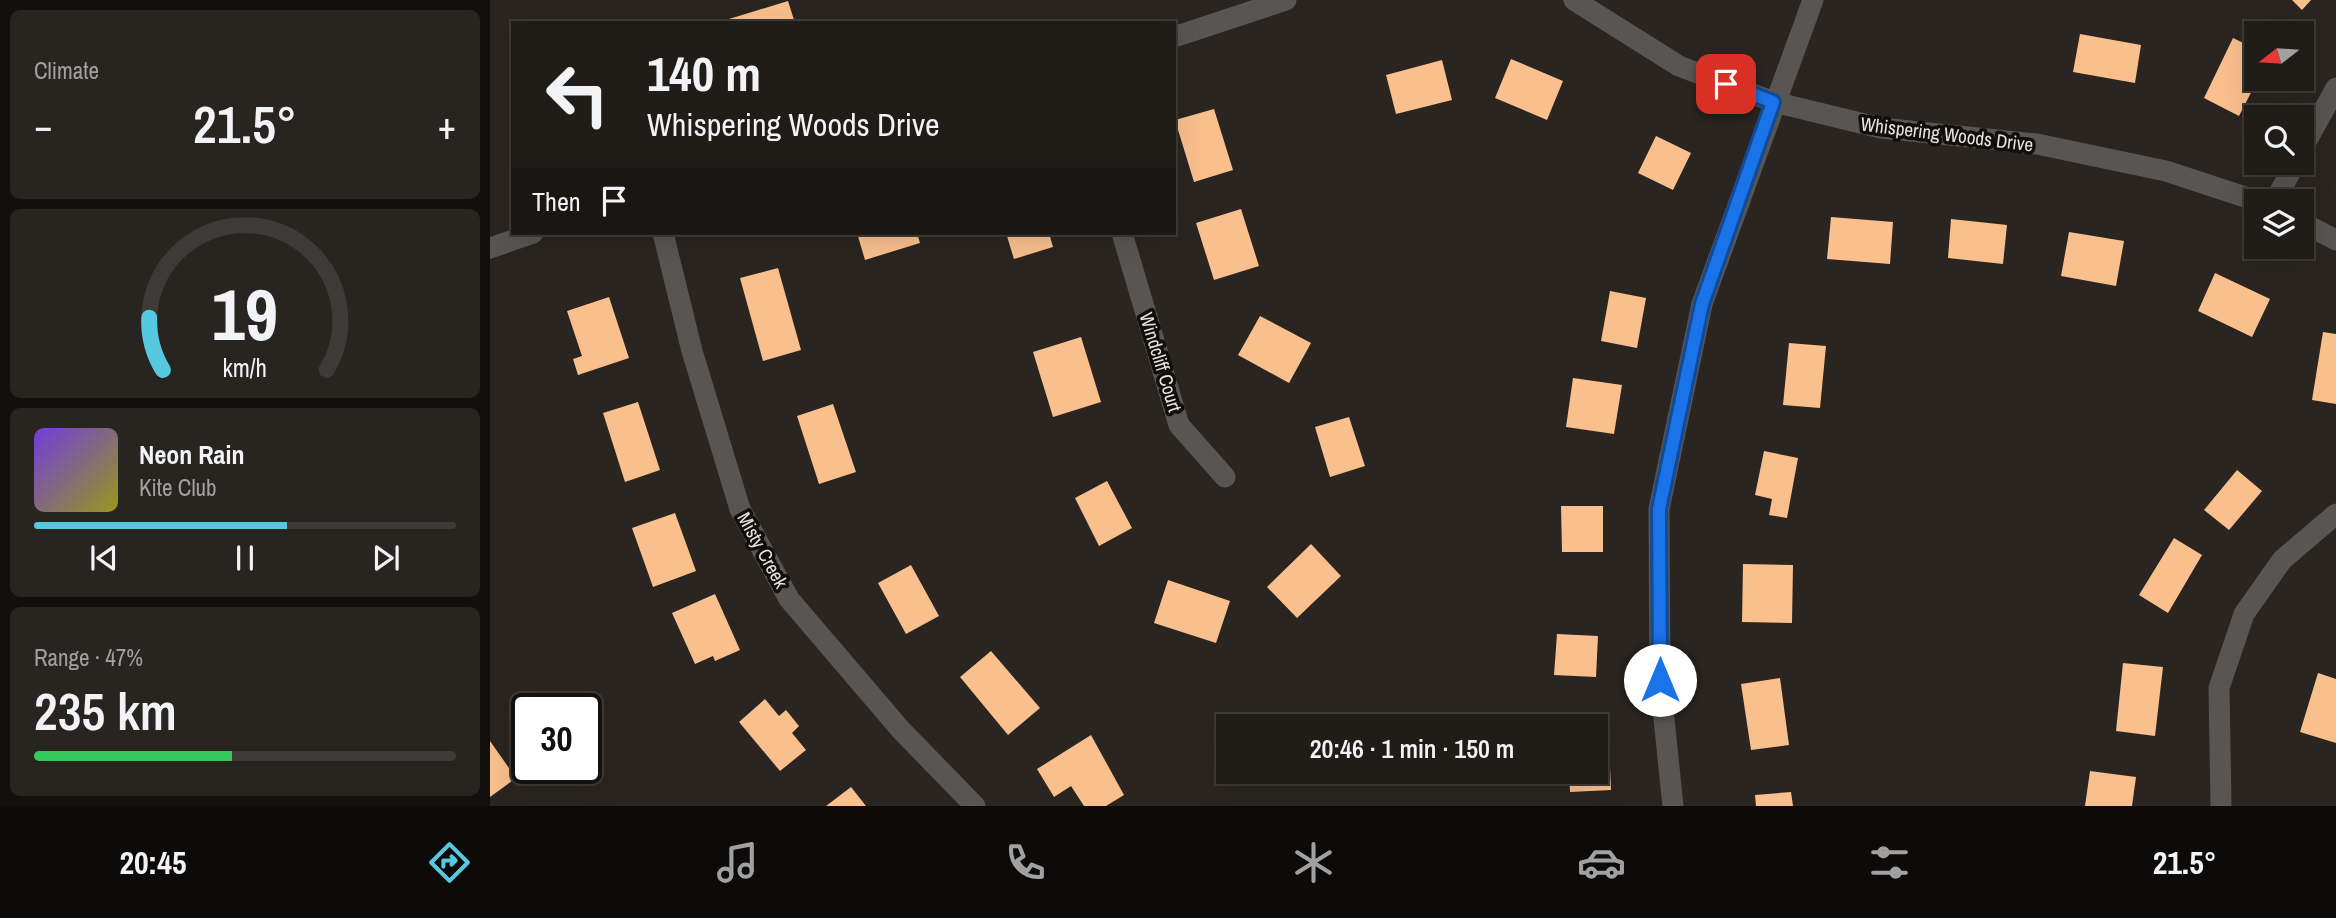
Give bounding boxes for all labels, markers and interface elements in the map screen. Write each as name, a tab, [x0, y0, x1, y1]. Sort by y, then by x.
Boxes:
north arrow	[2244, 21, 2314, 91]
map controls	[2244, 21, 2314, 259]
text: 140 m	[647, 40, 761, 106]
icon: left	[532, 49, 623, 140]
pin	[1696, 54, 1756, 114]
text: Climate	[34, 55, 99, 86]
icon: arrive	[1707, 65, 1745, 103]
text: 21.5°	[193, 89, 297, 159]
text: −	[34, 100, 52, 151]
text: +	[438, 100, 456, 151]
text: Whispering Woods Drive	[647, 103, 940, 146]
button: search	[2244, 105, 2314, 175]
street label: Whispering Woods Drive	[1859, 111, 2035, 157]
icon: arrive	[595, 182, 633, 220]
text: Then	[532, 184, 581, 219]
button: layers	[2244, 189, 2314, 259]
text: 19	[212, 265, 278, 363]
street label: Windcliff Court	[1134, 309, 1189, 416]
text: km/h	[223, 350, 267, 384]
text: Neon Rain	[139, 437, 244, 472]
text: Kite Club	[139, 472, 217, 503]
street label: Misty Creek	[731, 507, 795, 593]
icon: previous	[85, 539, 123, 577]
icon: pause	[226, 539, 264, 577]
icon: next	[367, 539, 405, 577]
text: Range · 47%	[34, 642, 143, 673]
position arrow	[1623, 643, 1697, 717]
text: 235 km	[34, 676, 177, 746]
speed limit sign: 30	[511, 693, 602, 784]
text: 20:46 · 1 min · 150 m	[1310, 731, 1514, 766]
icon: directions	[425, 838, 474, 887]
icon: music	[713, 838, 762, 887]
icon: phone	[1001, 838, 1050, 887]
icon: climate	[1289, 838, 1338, 887]
icon: car	[1577, 838, 1626, 887]
icon: filters	[1865, 838, 1914, 887]
text: 20:45	[119, 841, 187, 884]
text: 21.5°	[2153, 841, 2217, 884]

